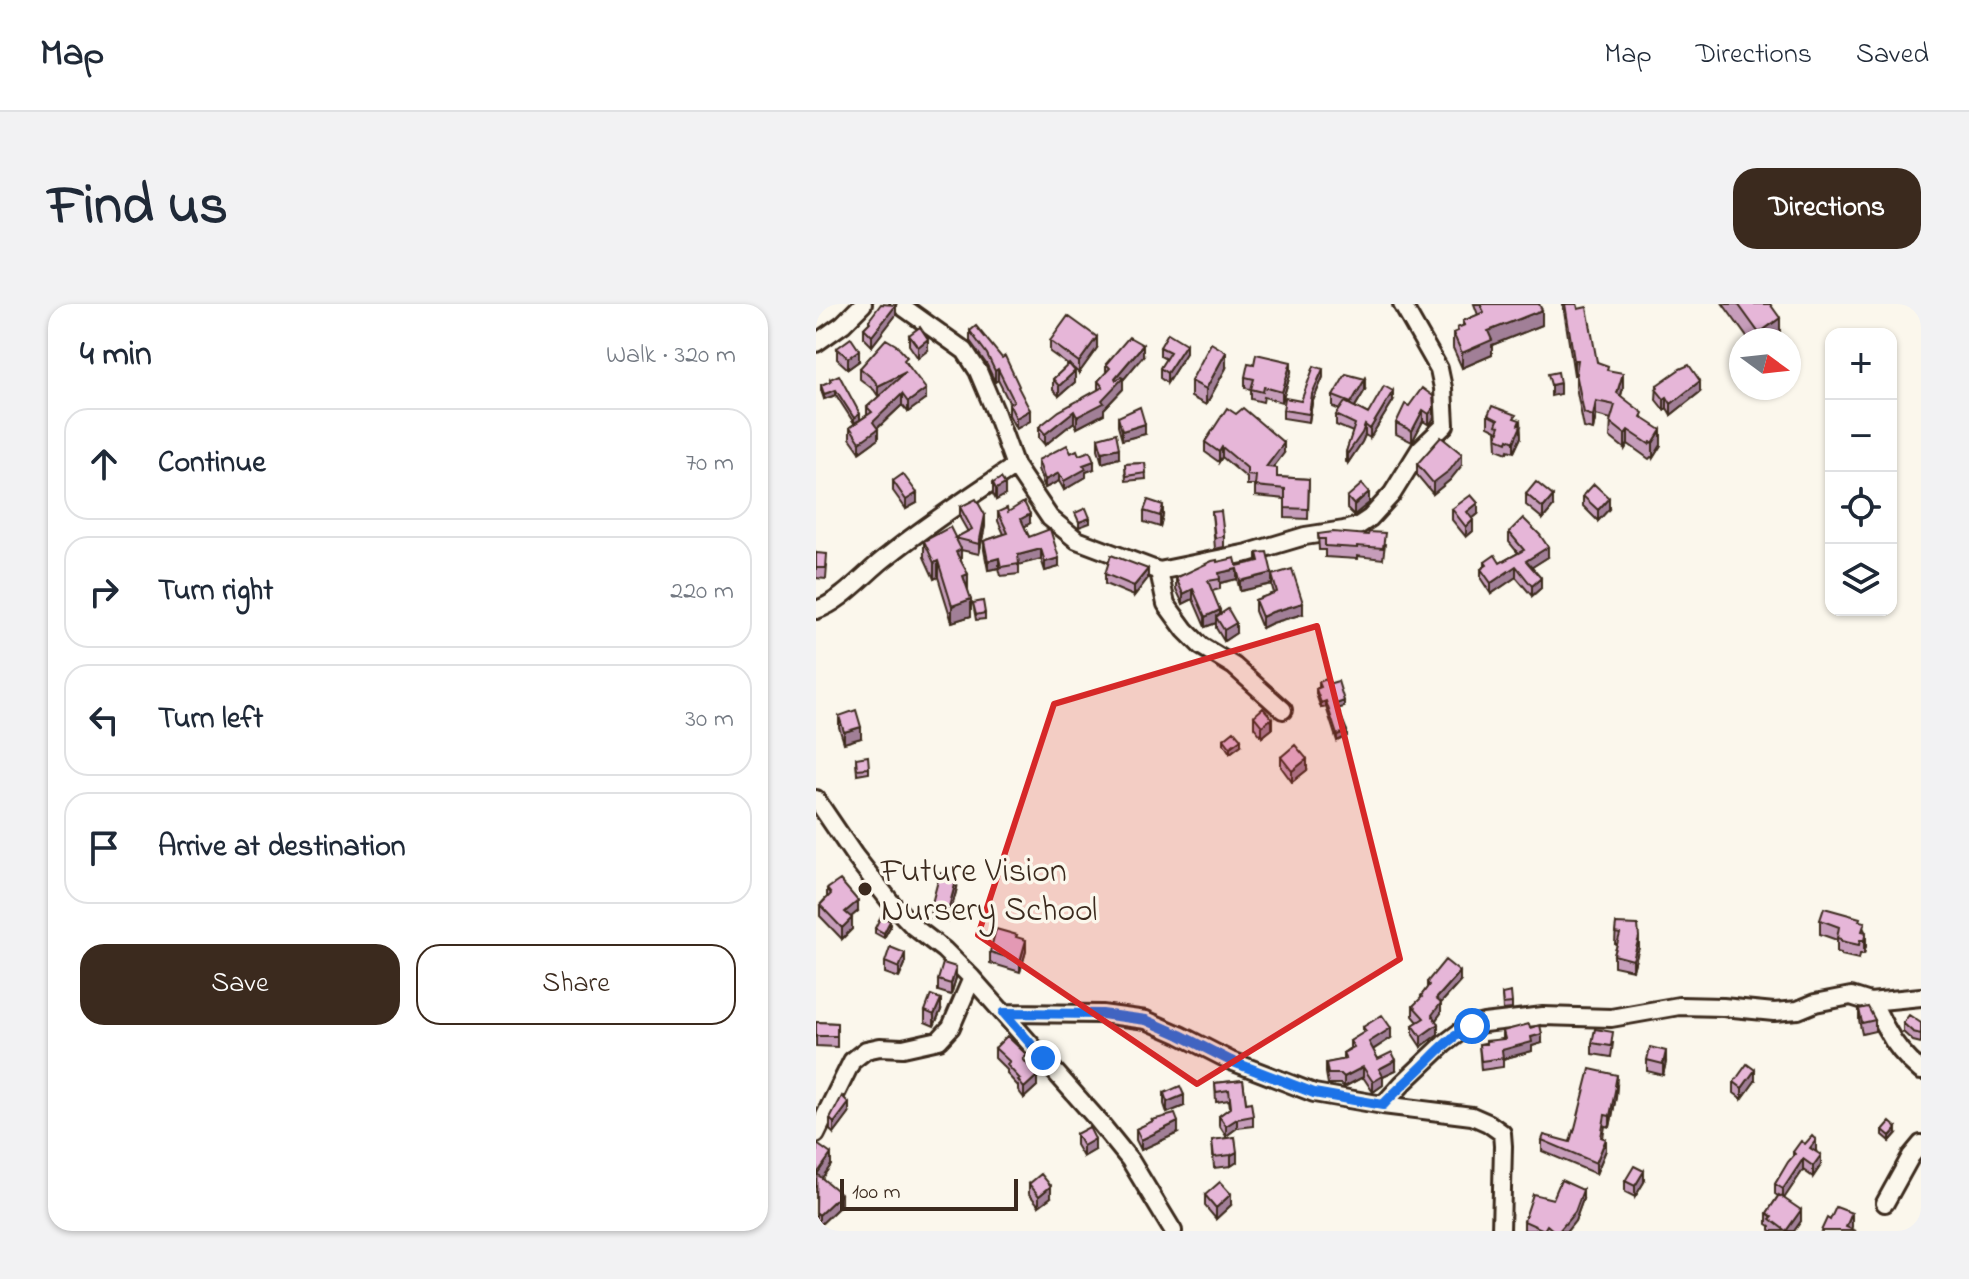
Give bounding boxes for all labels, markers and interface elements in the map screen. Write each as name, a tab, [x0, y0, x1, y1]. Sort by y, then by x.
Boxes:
text: Map	[40, 27, 104, 83]
text: Map	[1604, 35, 1652, 76]
text: Directions	[1696, 35, 1812, 76]
text: Saved	[1856, 35, 1929, 76]
text: Find us	[48, 168, 228, 249]
button: Directions	[1733, 168, 1921, 249]
north arrow	[1729, 328, 1801, 400]
map controls	[1825, 328, 1897, 616]
button: +	[1825, 328, 1897, 400]
text: 4 min	[80, 331, 152, 381]
text: Walk · 320 m	[606, 337, 736, 375]
button: −	[1825, 400, 1897, 472]
icon: ahead	[82, 442, 126, 486]
text: Continue	[158, 442, 266, 486]
text: 70 m	[685, 445, 734, 483]
button: locate	[1825, 472, 1897, 544]
button: layers	[1825, 544, 1897, 616]
icon: right	[82, 570, 126, 614]
text: Turn right	[158, 570, 273, 614]
text: 220 m	[670, 573, 734, 611]
icon: left	[82, 698, 126, 742]
text: Turn left	[158, 698, 263, 742]
text: 30 m	[685, 701, 734, 739]
icon: arrive	[82, 826, 126, 870]
text: Arrive at destination	[158, 826, 406, 870]
place label: Future Vision Nursery School	[880, 848, 1097, 937]
marker: Future Vision Nursery School	[856, 880, 874, 898]
button: Save	[80, 944, 400, 1025]
button: Share	[416, 944, 736, 1025]
route start	[1454, 1008, 1490, 1044]
route end	[1025, 1040, 1061, 1076]
scale bar	[840, 1175, 1018, 1211]
text: 100 m	[852, 1177, 901, 1209]

